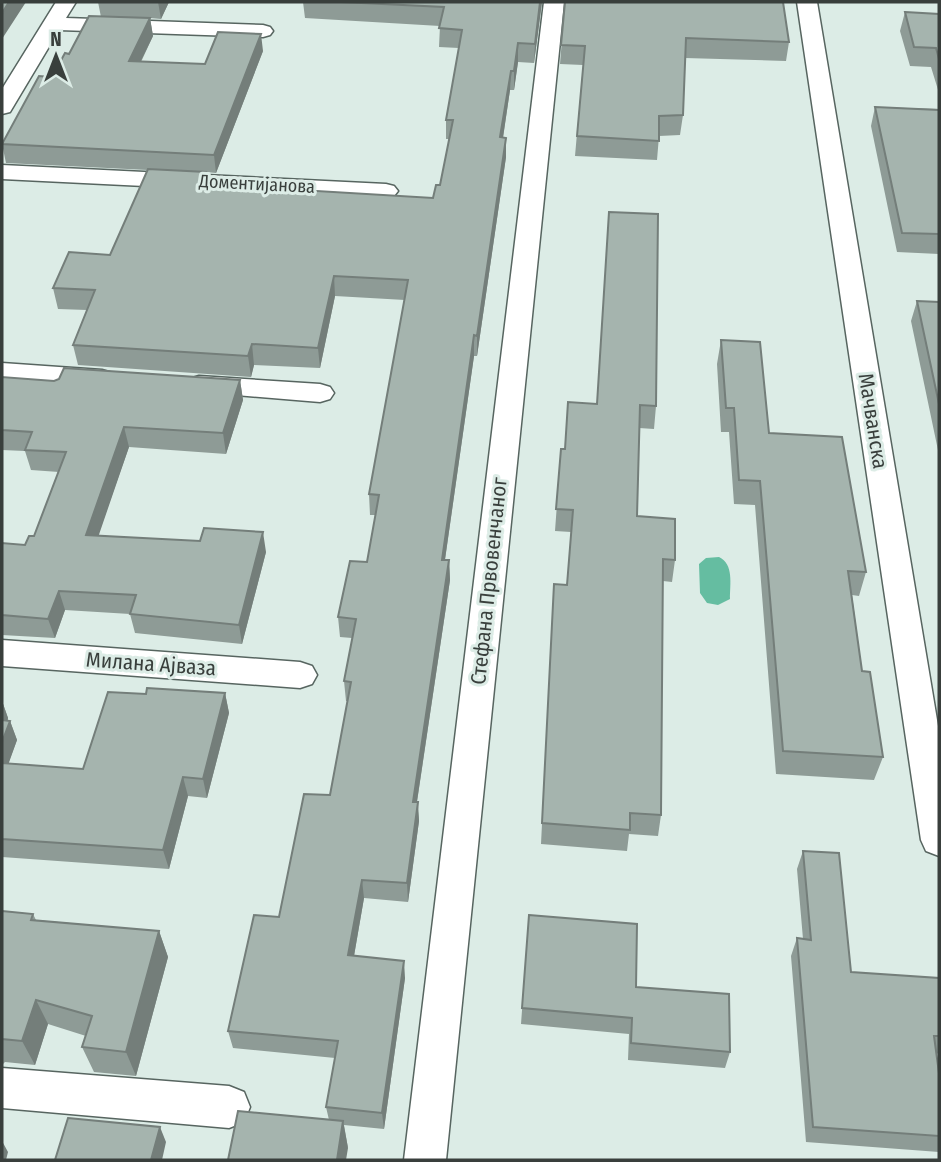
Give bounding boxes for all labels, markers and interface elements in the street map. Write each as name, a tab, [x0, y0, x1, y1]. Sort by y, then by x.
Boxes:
north arrow	[21, 21, 91, 91]
text: N	[50, 28, 62, 51]
street label: Доментијанова	[198, 170, 316, 198]
street label: Мачванска	[853, 371, 893, 471]
street label: Стефана Првовенчаног	[465, 475, 513, 686]
street label: Милана Ајваза	[85, 646, 217, 682]

